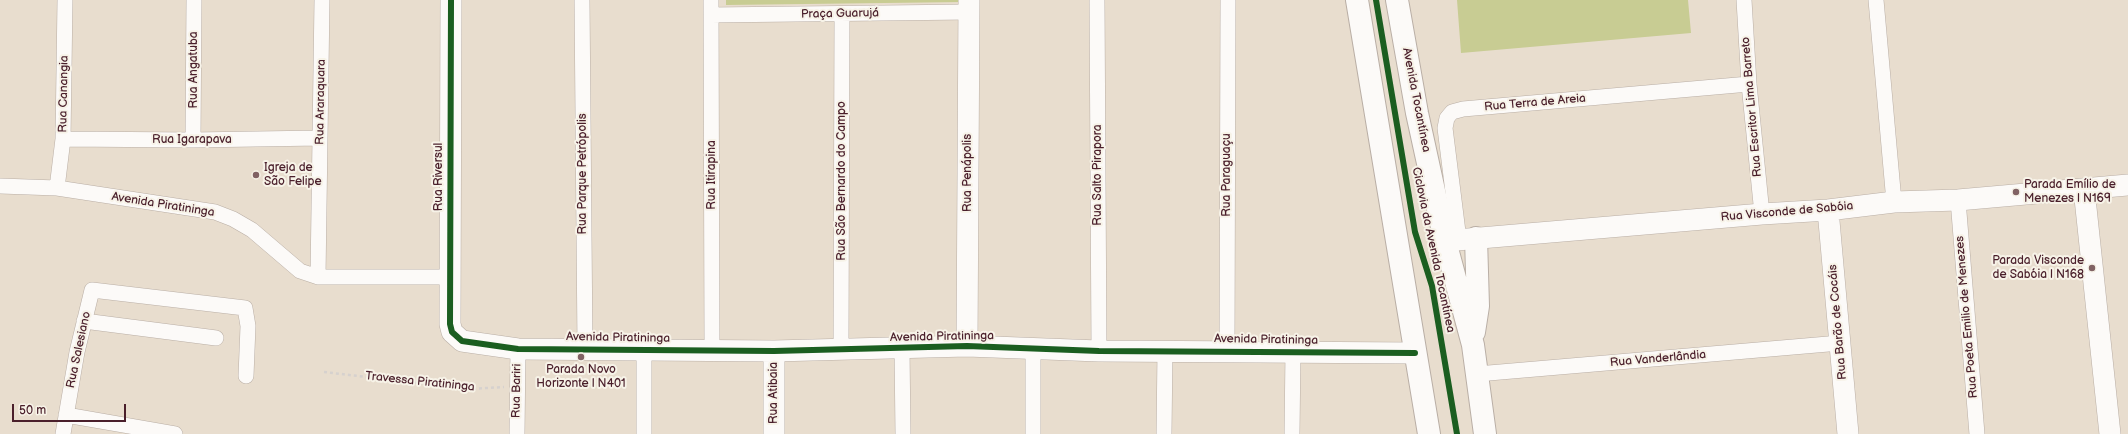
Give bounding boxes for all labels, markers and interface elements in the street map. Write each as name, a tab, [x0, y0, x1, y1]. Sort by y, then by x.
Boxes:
street label: Praça Guarujá	[801, 6, 879, 22]
street label: Rua Angatuba	[187, 32, 201, 108]
street label: Rua Escritor Lima Barreto	[1739, 36, 1765, 178]
street label: Avenida Tocantínea	[1399, 47, 1433, 153]
street label: Rua Canangia	[56, 55, 72, 133]
street label: Rua Araraquara	[313, 59, 329, 145]
street label: Rua Terra de Areia	[1483, 91, 1587, 115]
street label: Rua São Bernardo do Campo	[835, 101, 849, 261]
street label: Rua Parque Petrópolis	[576, 113, 590, 235]
street label: Rua Salto Pirapora	[1091, 124, 1105, 226]
street label: Rua Igarapava	[152, 133, 232, 147]
street label: Rua Paraguaçu	[1220, 133, 1234, 217]
street label: Rua Penápolis	[961, 134, 975, 212]
street label: Rua Itirapina	[705, 140, 719, 210]
street label: Rua Riversul	[432, 143, 446, 211]
place label: Igreja de São Felipe	[264, 161, 322, 189]
street label: Ciclovia da Avenida Tocantínea	[1408, 166, 1458, 334]
marker: Igreja de São Felipe	[251, 170, 261, 180]
place label: Parada Emílio de Menezes | N169	[2024, 178, 2116, 206]
marker: Parada Emílio de Menezes | N169	[2011, 187, 2021, 197]
street label: Avenida Piratininga	[110, 190, 216, 220]
street label: Rua Visconde de Sabóia	[1720, 199, 1854, 225]
street label: Rua Poeta Emilio de Menezes	[1953, 235, 1981, 399]
place label: Parada Visconde de Sabóia | N168	[1992, 254, 2084, 282]
marker: Parada Visconde de Sabóia | N168	[2087, 263, 2097, 273]
street label: Rua Barão de Cocáis	[1826, 264, 1850, 380]
street label: Rua Salesiano	[64, 310, 94, 390]
street label: Avenida Piratininga	[890, 329, 994, 345]
street label: Avenida Piratininga	[566, 330, 670, 346]
street label: Avenida Piratininga	[1214, 332, 1318, 348]
street label: Rua Vanderlândia	[1609, 348, 1707, 370]
marker: Parada Novo Horizonte | N401	[576, 352, 586, 362]
street label: Rua Atibaia	[767, 362, 781, 424]
place label: Parada Novo Horizonte | N401	[536, 363, 626, 391]
street label: Rua Bariri	[509, 364, 525, 418]
street label: Travessa Piratininga	[365, 369, 475, 395]
scale bar	[14, 396, 128, 422]
text: 50 m	[19, 403, 46, 418]

